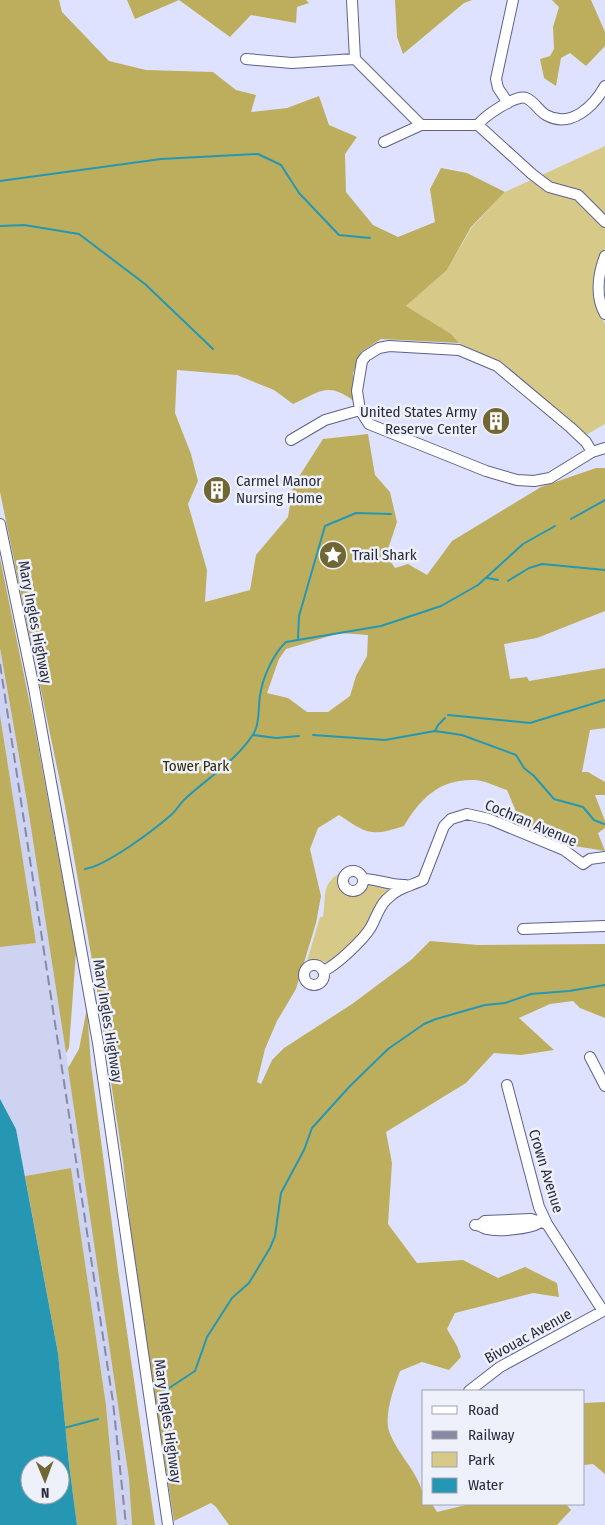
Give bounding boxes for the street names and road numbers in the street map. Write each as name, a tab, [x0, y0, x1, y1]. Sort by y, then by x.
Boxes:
street label: Mary Ingles Highway	[14, 559, 56, 685]
street label: Cochran Avenue	[482, 796, 580, 850]
street label: Mary Ingles Highway	[89, 958, 127, 1084]
street label: Crown Avenue	[525, 1127, 567, 1215]
street label: Bivouac Avenue	[481, 1305, 575, 1367]
street label: Mary Ingles Highway	[150, 1358, 186, 1484]

